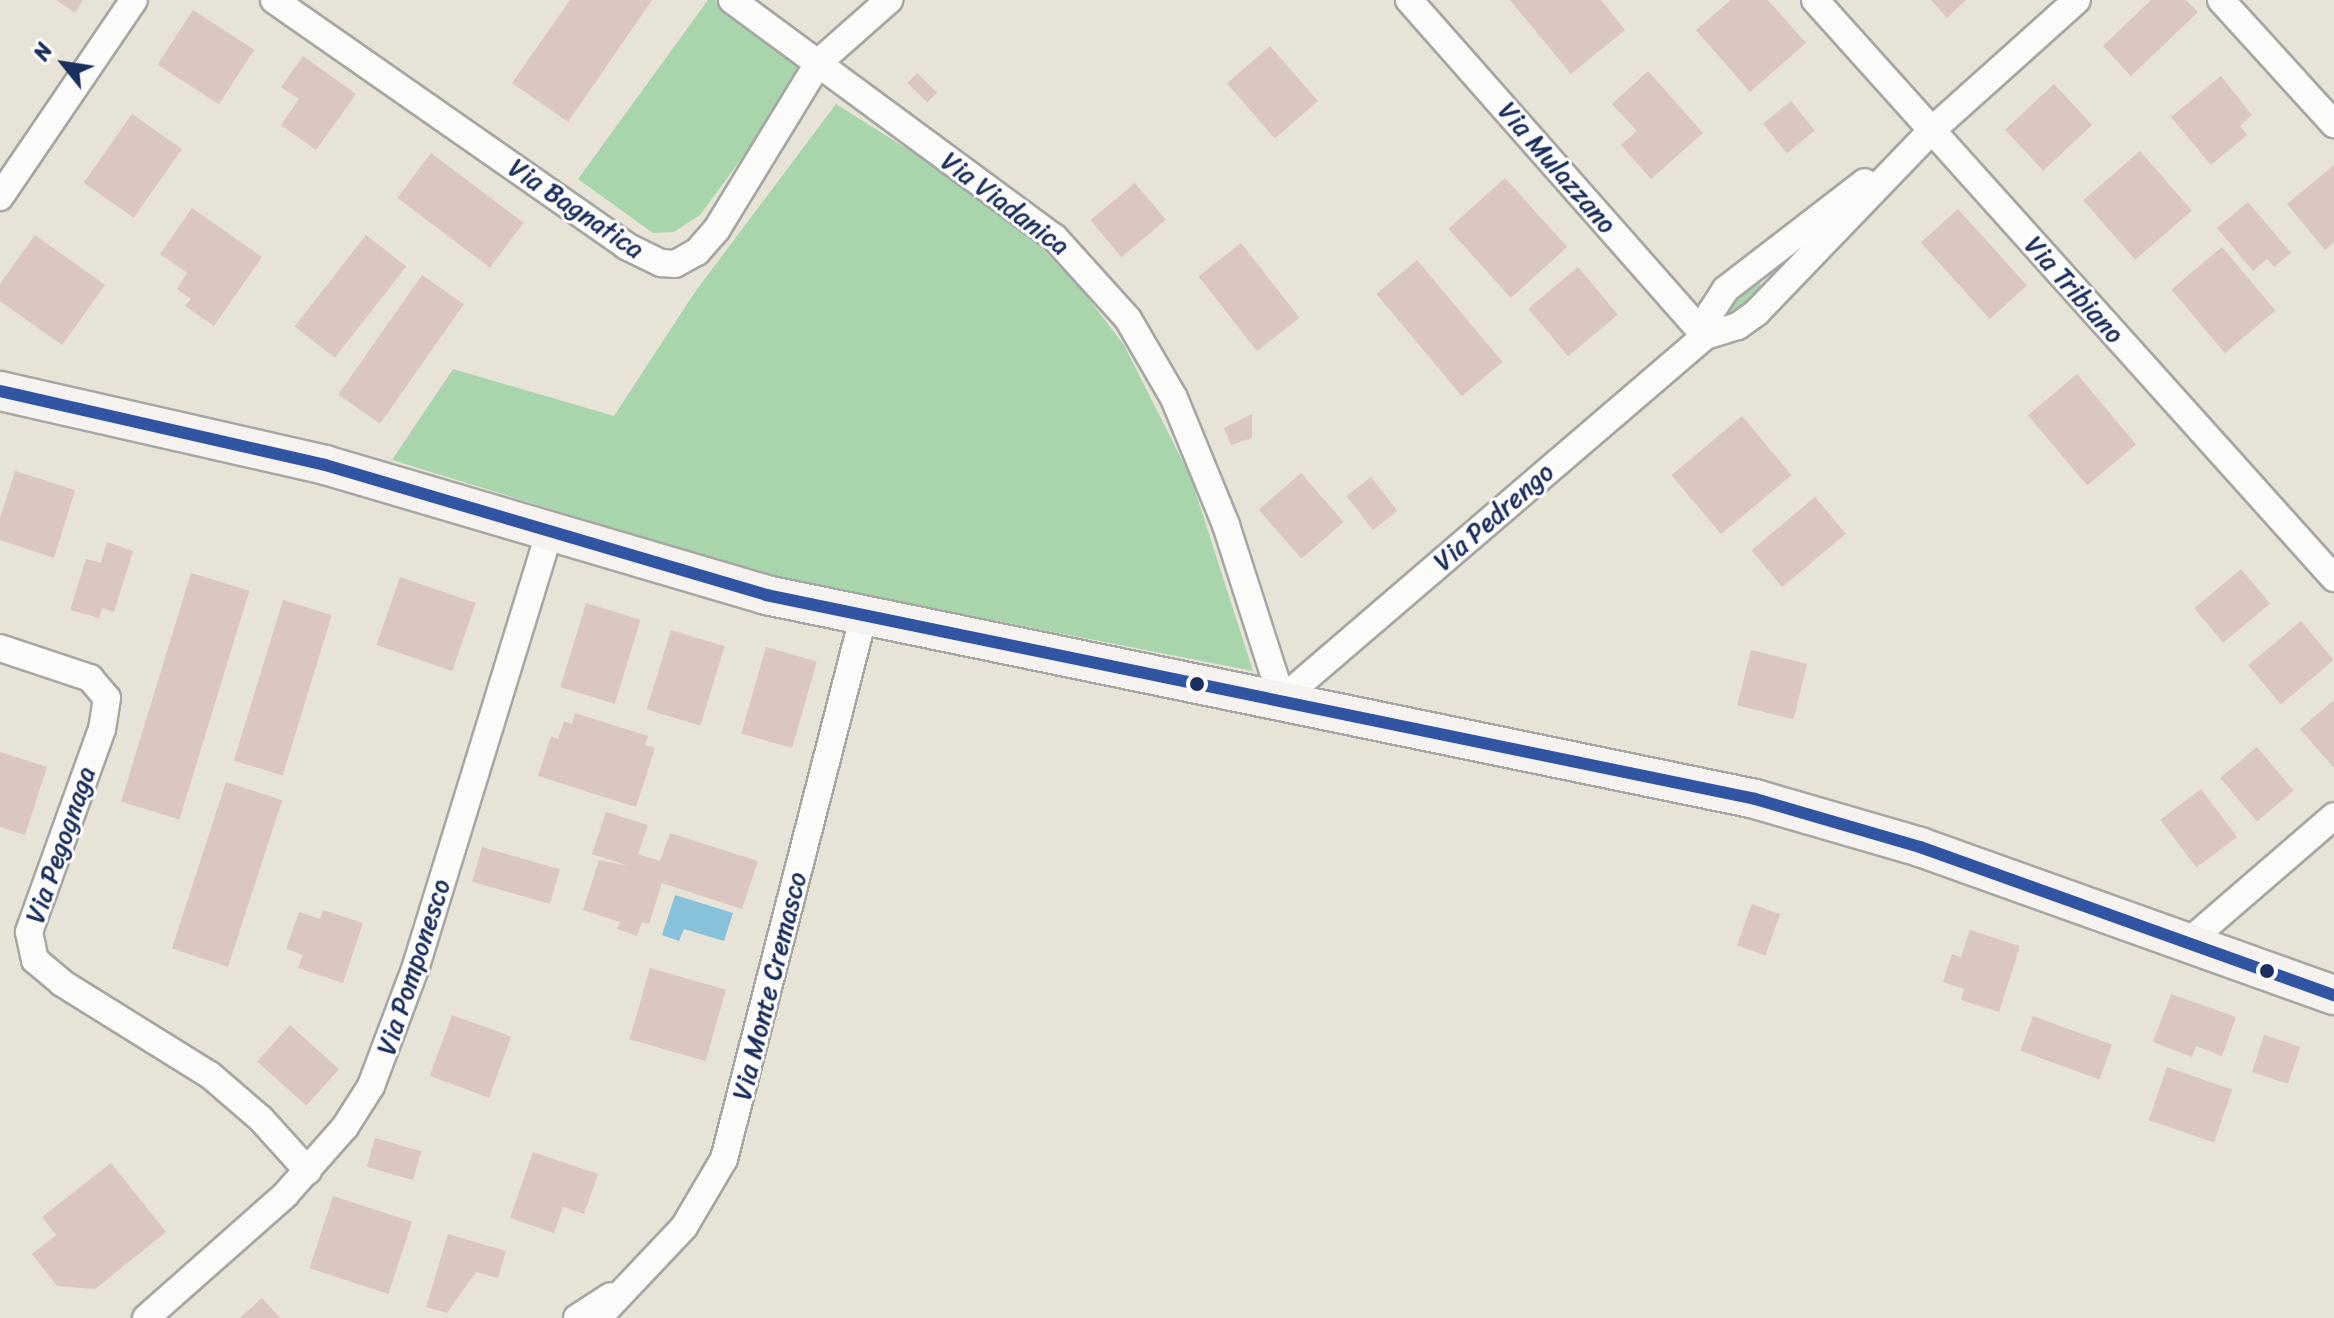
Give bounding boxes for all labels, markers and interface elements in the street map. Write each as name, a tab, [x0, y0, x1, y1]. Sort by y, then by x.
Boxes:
north arrow	[24, 24, 104, 104]
text: N	[22, 35, 63, 68]
street label: Via Mulazzano	[1492, 96, 1622, 240]
street label: Via Viadanica	[935, 146, 1075, 262]
street label: Via Bagnatica	[503, 153, 649, 265]
street label: Via Tribiano	[2018, 230, 2130, 350]
street label: Via Pedrengo	[1427, 456, 1561, 578]
unlabelled marker	[1189, 676, 1205, 692]
street label: Via Pegognaga	[19, 762, 103, 928]
street label: Via Monte Cremasco	[727, 870, 813, 1102]
street label: Via Pomponesco	[371, 875, 457, 1059]
unlabelled marker	[2259, 963, 2275, 979]

